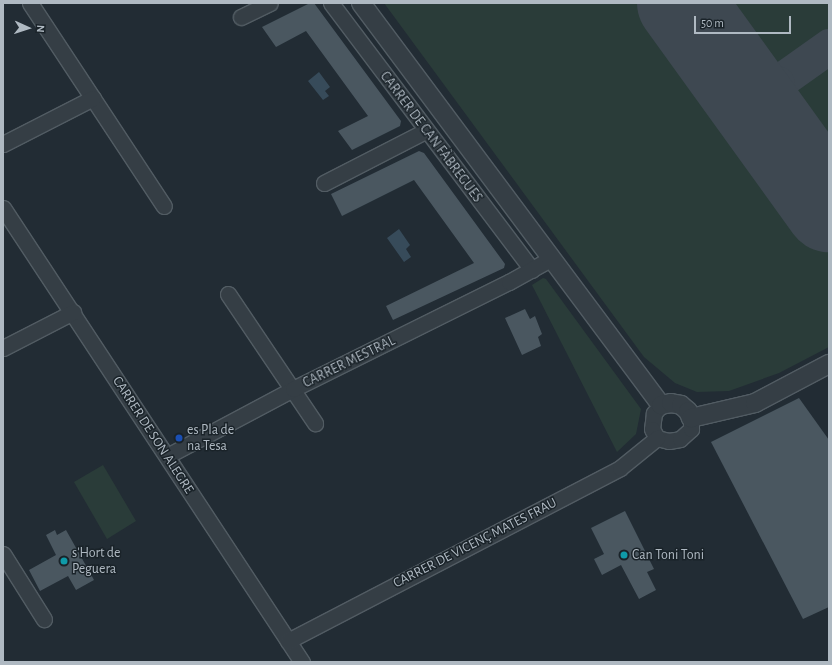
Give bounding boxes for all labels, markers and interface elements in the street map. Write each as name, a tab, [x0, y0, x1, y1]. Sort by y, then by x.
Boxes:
north arrow	[8, 8, 48, 48]
scale bar	[696, 8, 793, 34]
text: 50 m	[701, 17, 724, 29]
text: N	[35, 25, 46, 33]
street label: CARRER DE CAN FÀBREGUES	[376, 68, 486, 206]
street label: CARRER MESTRAL	[300, 332, 398, 392]
street label: CARRER DE SON ALEGRE	[109, 373, 197, 497]
place label: es Pla de na Tesa	[187, 422, 234, 454]
marker: es Pla de na Tesa	[174, 433, 184, 443]
street label: CARRER DE VICENÇ MATES FRAU	[390, 494, 560, 592]
place label: s'Hort de Peguera	[72, 545, 121, 578]
place label: Can Toni Toni	[632, 547, 704, 563]
marker: Can Toni Toni	[619, 550, 629, 560]
marker: s'Hort de Peguera	[59, 556, 69, 566]

